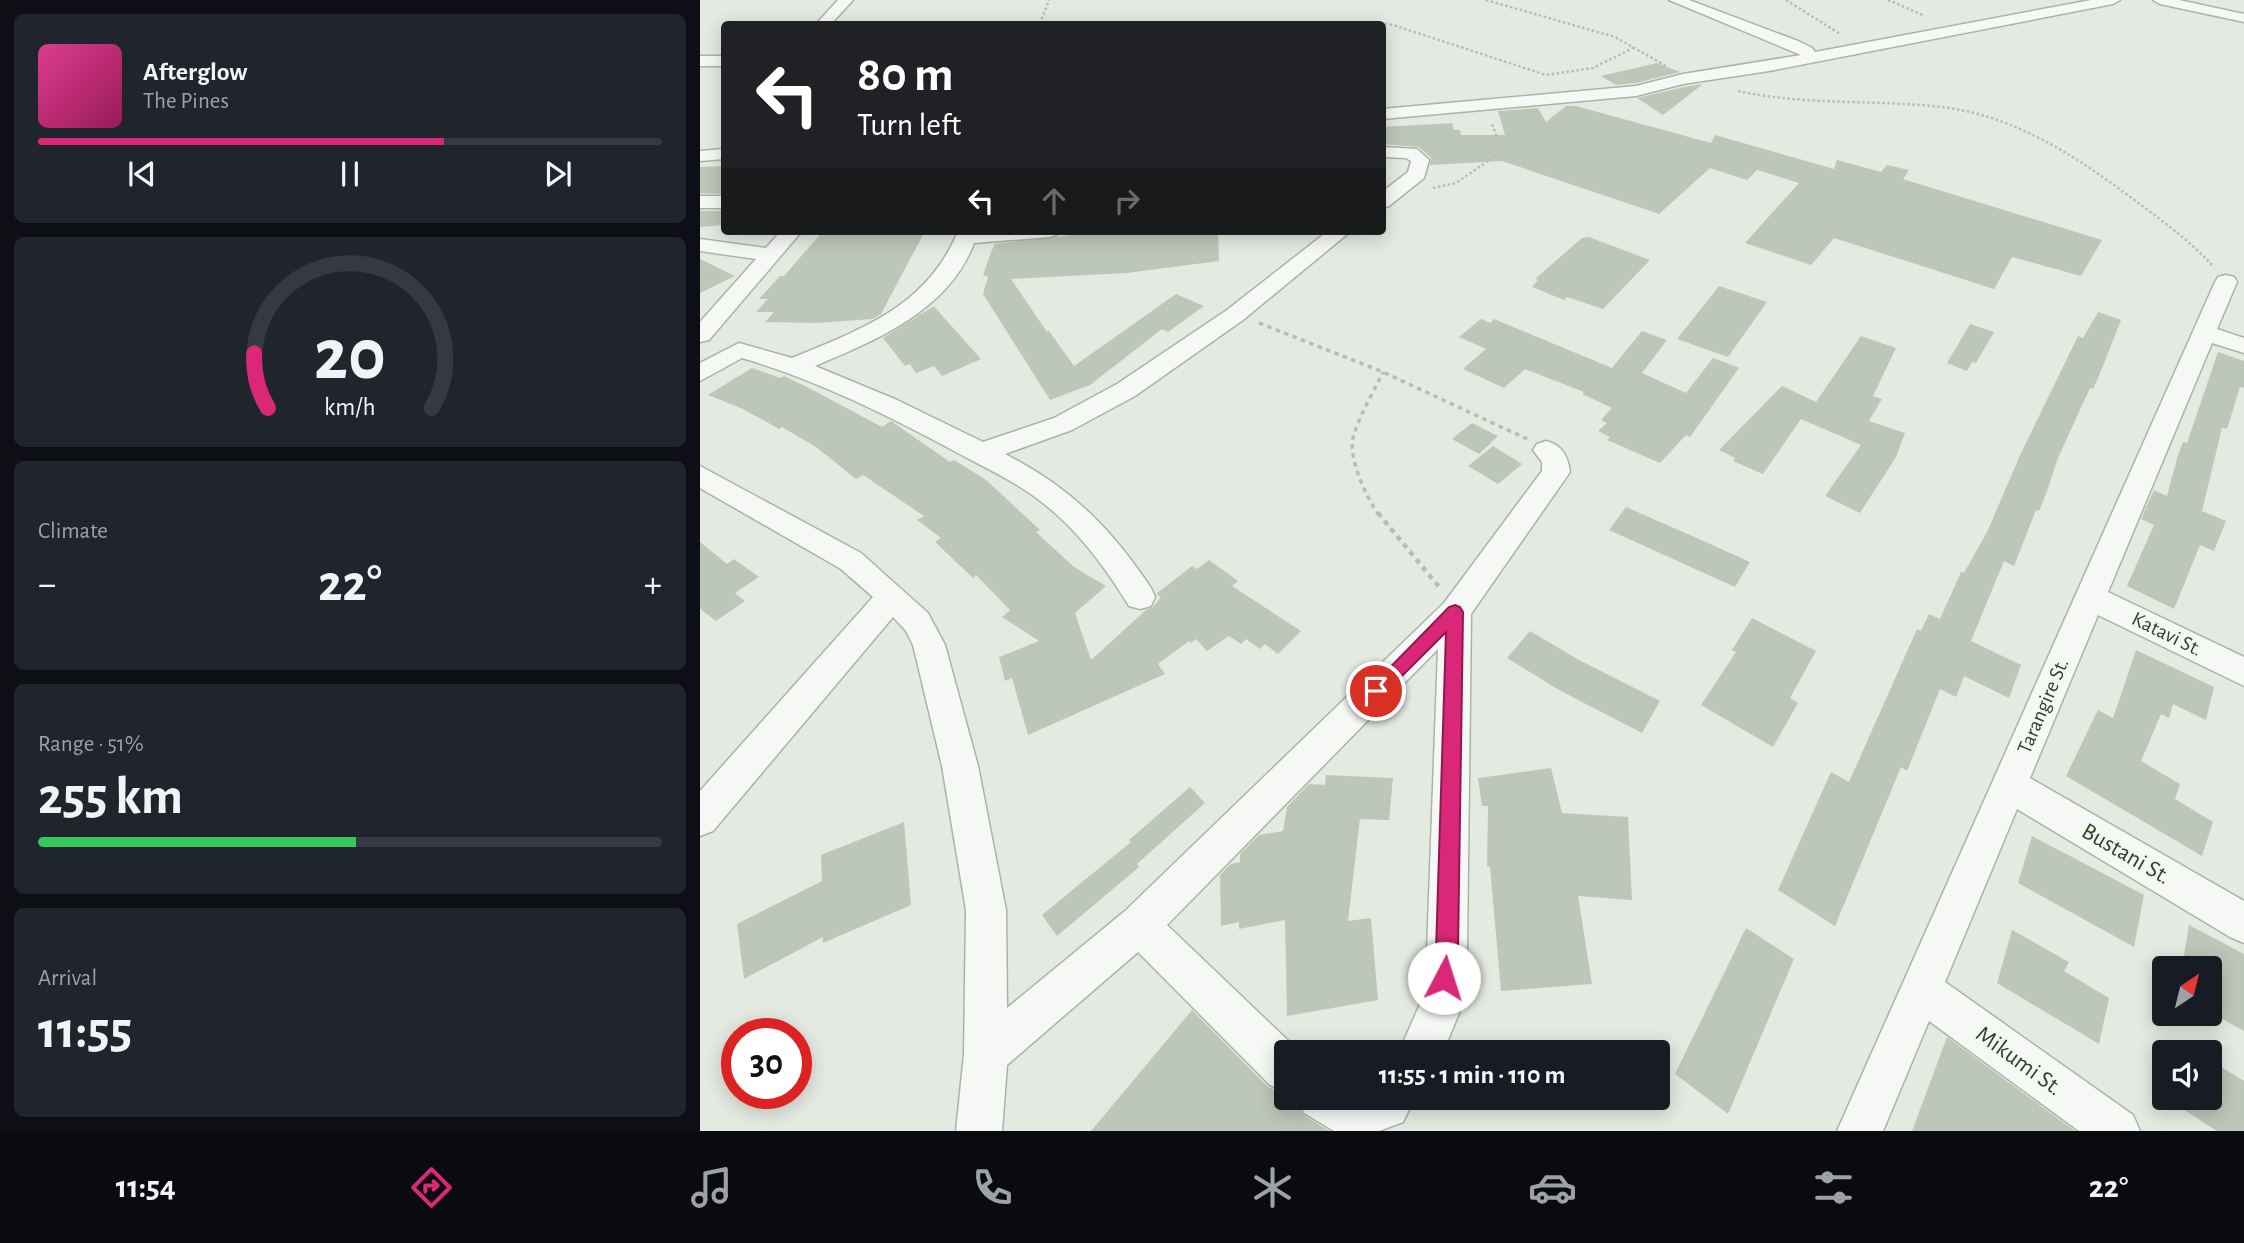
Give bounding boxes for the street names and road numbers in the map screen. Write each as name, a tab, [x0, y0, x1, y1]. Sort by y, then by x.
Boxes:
street label: Katavi St.	[2129, 608, 2205, 660]
street label: Tarangire St.	[2014, 655, 2072, 757]
street label: Bustani St.	[2077, 819, 2175, 889]
street label: Mikumi St.	[1971, 1022, 2067, 1100]

